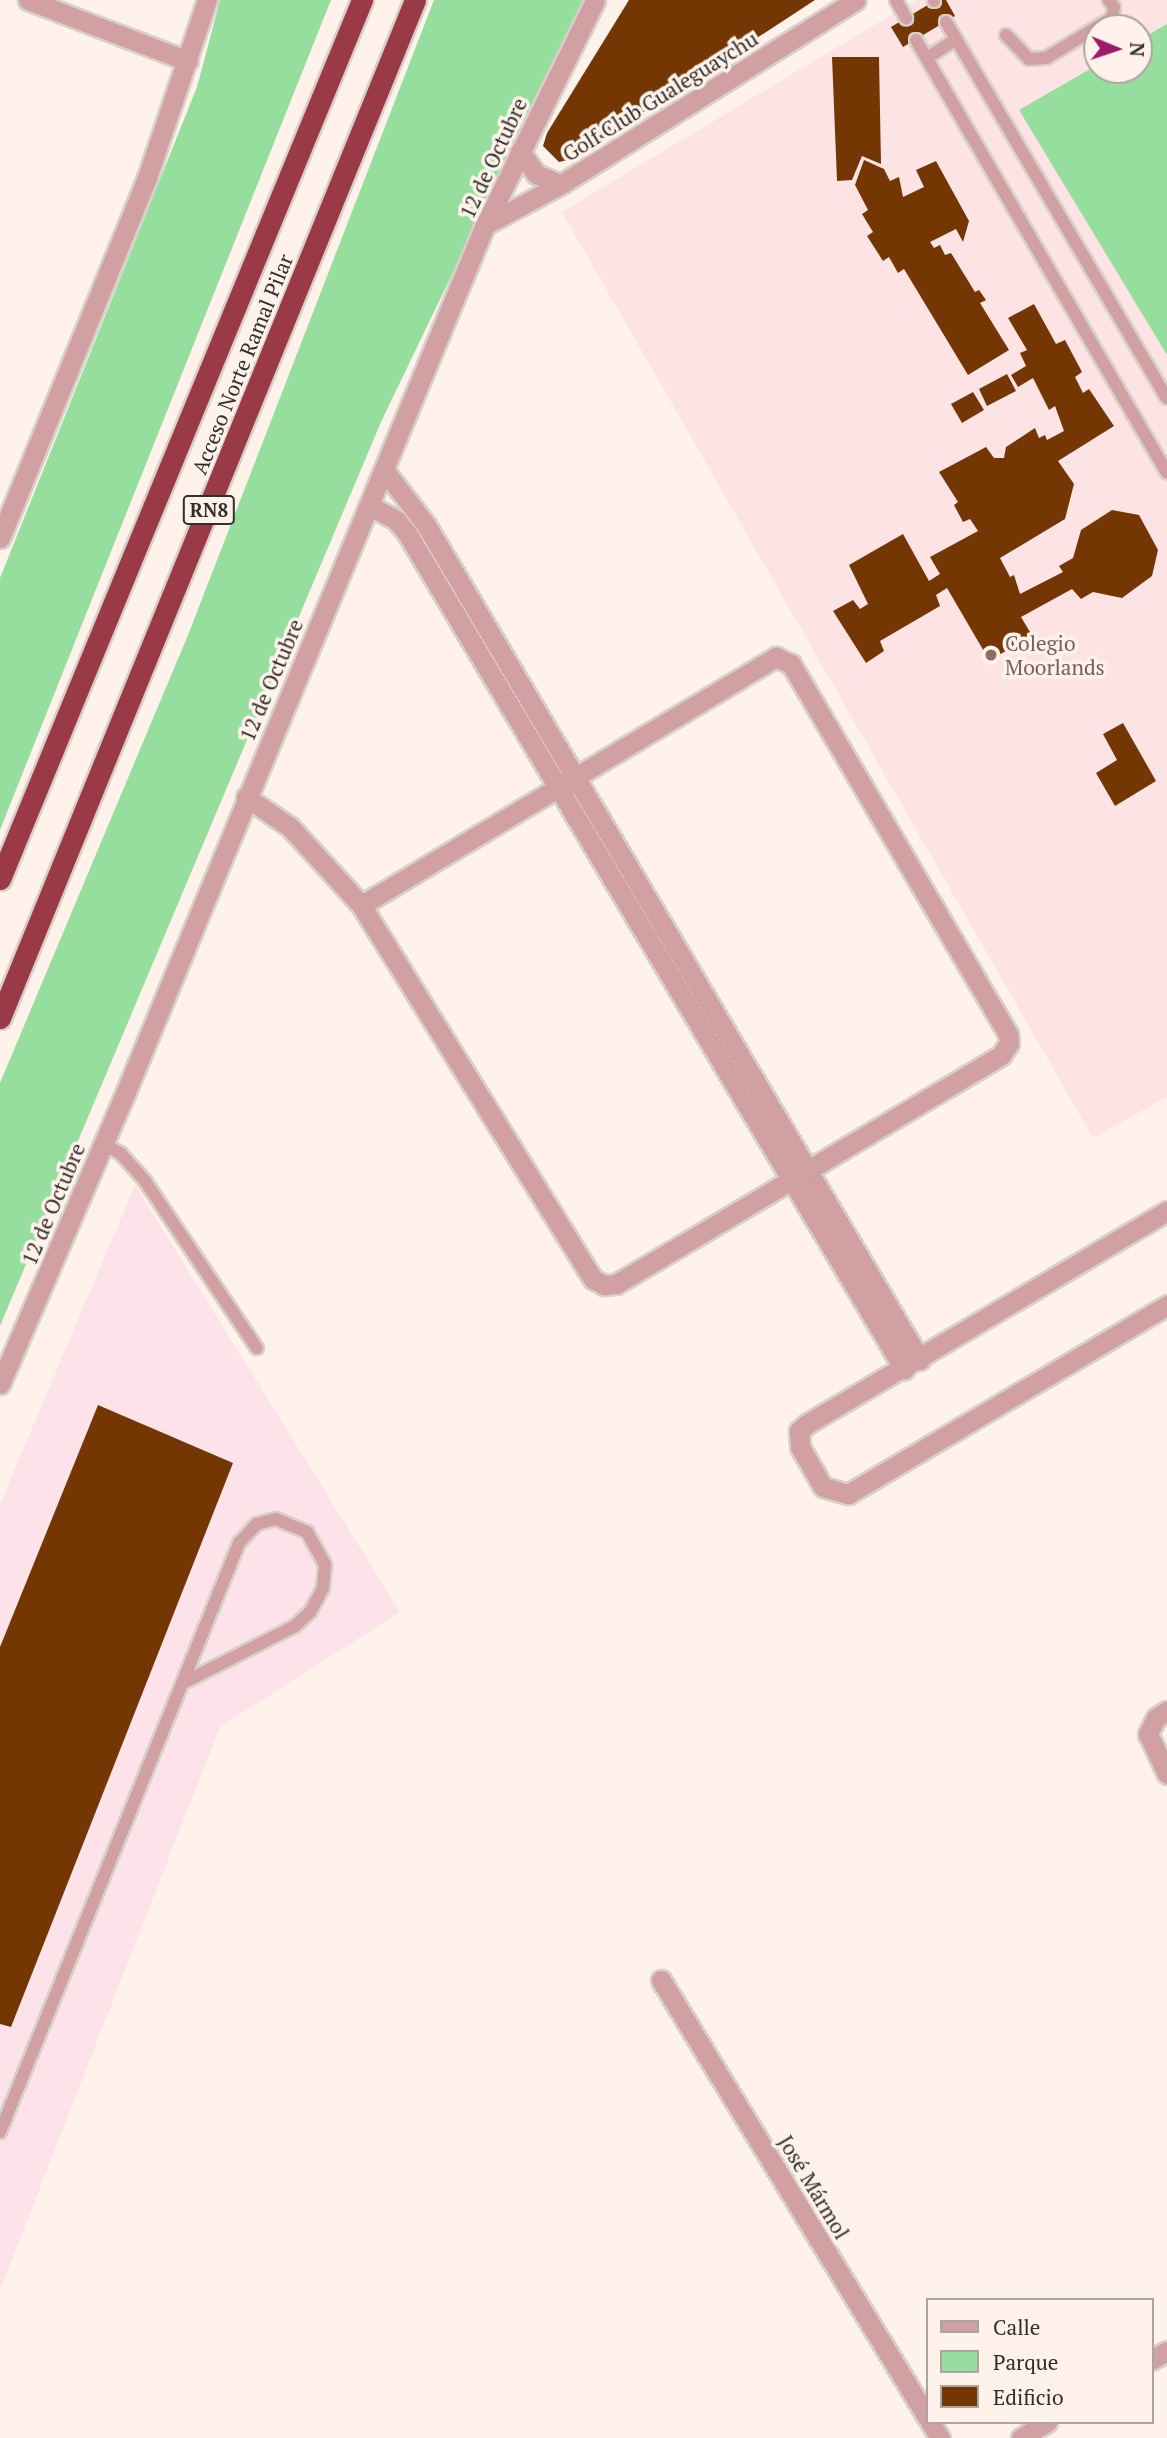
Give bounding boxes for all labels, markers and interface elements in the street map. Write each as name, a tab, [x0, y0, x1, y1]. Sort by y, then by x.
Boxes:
north arrow	[1083, 14, 1153, 84]
street label: Golf Club Gualeguaychu	[558, 26, 762, 166]
text: N	[1125, 42, 1150, 57]
street label: 12 de Octubre	[454, 94, 532, 222]
street label: Acceso Norte Ramal Pilar	[186, 250, 298, 478]
road number: RN8	[183, 495, 235, 526]
street label: 12 de Octubre	[234, 615, 308, 745]
place label: Colegio Moorlands	[1005, 630, 1105, 680]
marker: Colegio Moorlands	[983, 647, 999, 663]
street label: 12 de Octubre	[16, 1139, 90, 1269]
street label: José Mármol	[773, 2131, 855, 2243]
legend	[926, 2298, 1153, 2424]
text: Calle	[993, 2313, 1040, 2341]
text: Parque	[993, 2348, 1058, 2376]
text: Edificio	[993, 2383, 1064, 2411]

